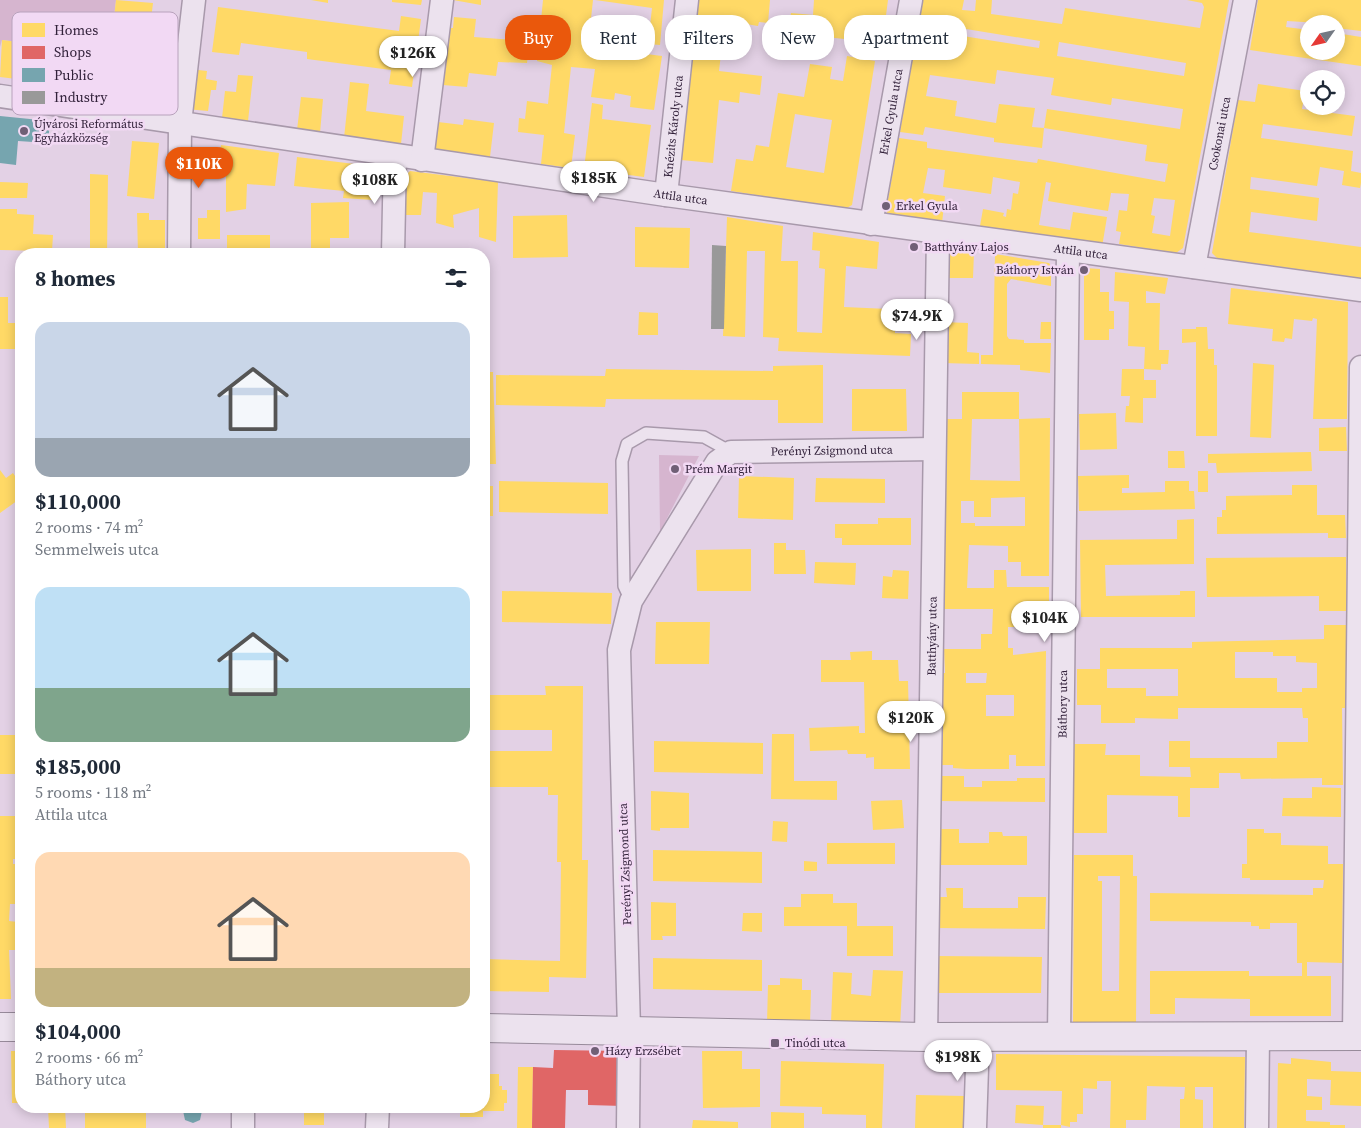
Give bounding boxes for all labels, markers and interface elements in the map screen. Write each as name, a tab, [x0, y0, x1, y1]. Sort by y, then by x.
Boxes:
legend	[12, 12, 178, 115]
chip: Buy	[505, 15, 571, 60]
chip: Rent	[581, 15, 655, 60]
chip: Filters	[665, 15, 752, 60]
chip: New	[762, 15, 834, 60]
chip: Apartment	[844, 15, 967, 60]
north arrow	[1300, 15, 1345, 60]
map controls	[1300, 15, 1345, 115]
text: Homes	[54, 20, 98, 40]
pin: $126K	[378, 36, 448, 78]
text: $126K	[390, 41, 436, 63]
text: Shops	[54, 42, 91, 62]
text: Public	[54, 65, 94, 85]
street label: Erkel Gyula utca	[875, 66, 907, 156]
button: locate	[1300, 70, 1345, 115]
street label: Knézits Károly utca	[660, 73, 687, 179]
text: Industry	[54, 87, 108, 107]
street label: Csokonai utca	[1205, 94, 1235, 172]
place label: Újvárosi Református Egyházközség	[34, 116, 143, 146]
marker: Újvárosi Református Egyházközség	[18, 125, 30, 137]
pin: $110K	[164, 146, 234, 189]
text: $110K	[176, 152, 222, 174]
pin: $185K	[559, 160, 629, 203]
pin: $108K	[340, 162, 410, 205]
text: $185K	[571, 166, 617, 188]
text: $108K	[352, 168, 398, 190]
street label: Attila utca	[652, 185, 710, 209]
place label: Erkel Gyula	[896, 198, 959, 214]
marker: Erkel Gyula	[880, 200, 892, 212]
place label: Batthyány Lajos	[924, 239, 1009, 255]
street label: Attila utca	[1053, 240, 1110, 263]
marker: Batthyány Lajos	[908, 241, 920, 253]
place label: Báthory István	[996, 262, 1074, 278]
text: 8 homes	[35, 264, 115, 293]
icon: filters	[442, 264, 470, 292]
marker: Báthory István	[1078, 264, 1090, 276]
pin: $74.9K	[876, 298, 958, 341]
text: $74.9K	[892, 304, 942, 326]
icon: home	[208, 354, 298, 444]
street label: Perényi Zsigmond utca	[770, 442, 894, 459]
place label: Prém Margit	[685, 461, 752, 477]
marker: Prém Margit	[669, 463, 681, 475]
text: $110,000	[35, 487, 121, 516]
text: 2 rooms · 74 m²	[35, 516, 143, 538]
text: Semmelweis utca	[35, 538, 159, 560]
street label: Batthyány utca	[923, 595, 941, 676]
pin: $104K	[1010, 600, 1080, 643]
text: $104K	[1022, 606, 1068, 628]
icon: home	[208, 619, 298, 709]
street label: Báthory utca	[1054, 669, 1071, 738]
pin: $120K	[876, 700, 946, 743]
text: $120K	[888, 706, 934, 728]
text: $185,000	[35, 752, 121, 781]
text: 5 rooms · 118 m²	[35, 781, 151, 803]
street label: Perényi Zsigmond utca	[615, 802, 635, 925]
text: Attila utca	[35, 803, 108, 825]
icon: home	[208, 884, 298, 974]
text: $104,000	[35, 1017, 121, 1046]
place label: Tinódi utca	[785, 1035, 847, 1051]
marker: Tinódi utca	[769, 1037, 781, 1049]
pin: $198K	[923, 1040, 993, 1082]
place label: Házy Erzsébet	[605, 1043, 681, 1059]
marker: Házy Erzsébet	[589, 1045, 601, 1057]
text: $198K	[935, 1045, 981, 1067]
text: 2 rooms · 66 m²	[35, 1046, 143, 1068]
text: Báthory utca	[35, 1068, 126, 1090]

